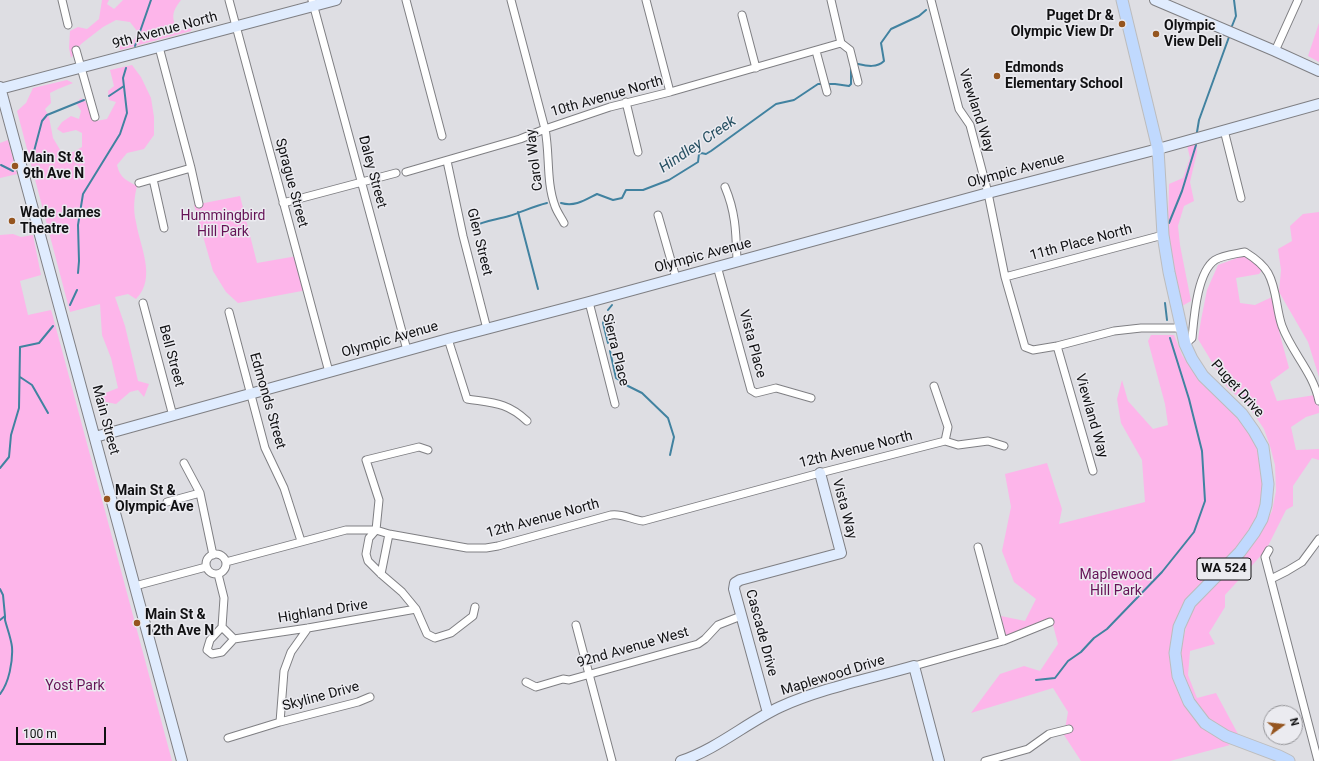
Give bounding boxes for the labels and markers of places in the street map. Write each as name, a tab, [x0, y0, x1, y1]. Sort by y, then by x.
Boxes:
place label: Puget Dr & Olympic View Dr	[1011, 8, 1114, 40]
place label: Olympic View Deli	[1164, 18, 1222, 50]
marker: Puget Dr & Olympic View Dr	[1117, 19, 1127, 29]
marker: Olympic View Deli	[1151, 29, 1161, 39]
place label: Edmonds Elementary School	[1005, 60, 1123, 92]
marker: Edmonds Elementary School	[992, 71, 1002, 81]
place label: Main St & 9th Ave N	[23, 150, 84, 182]
marker: Main St & 9th Ave N	[10, 161, 20, 171]
place label: Wade James Theatre	[20, 205, 101, 238]
marker: Wade James Theatre	[7, 216, 17, 226]
place label: Main St & Olympic Ave	[115, 483, 194, 516]
marker: Main St & Olympic Ave	[102, 494, 112, 504]
place label: Main St & 12th Ave N	[145, 607, 214, 640]
marker: Main St & 12th Ave N	[132, 618, 142, 628]

